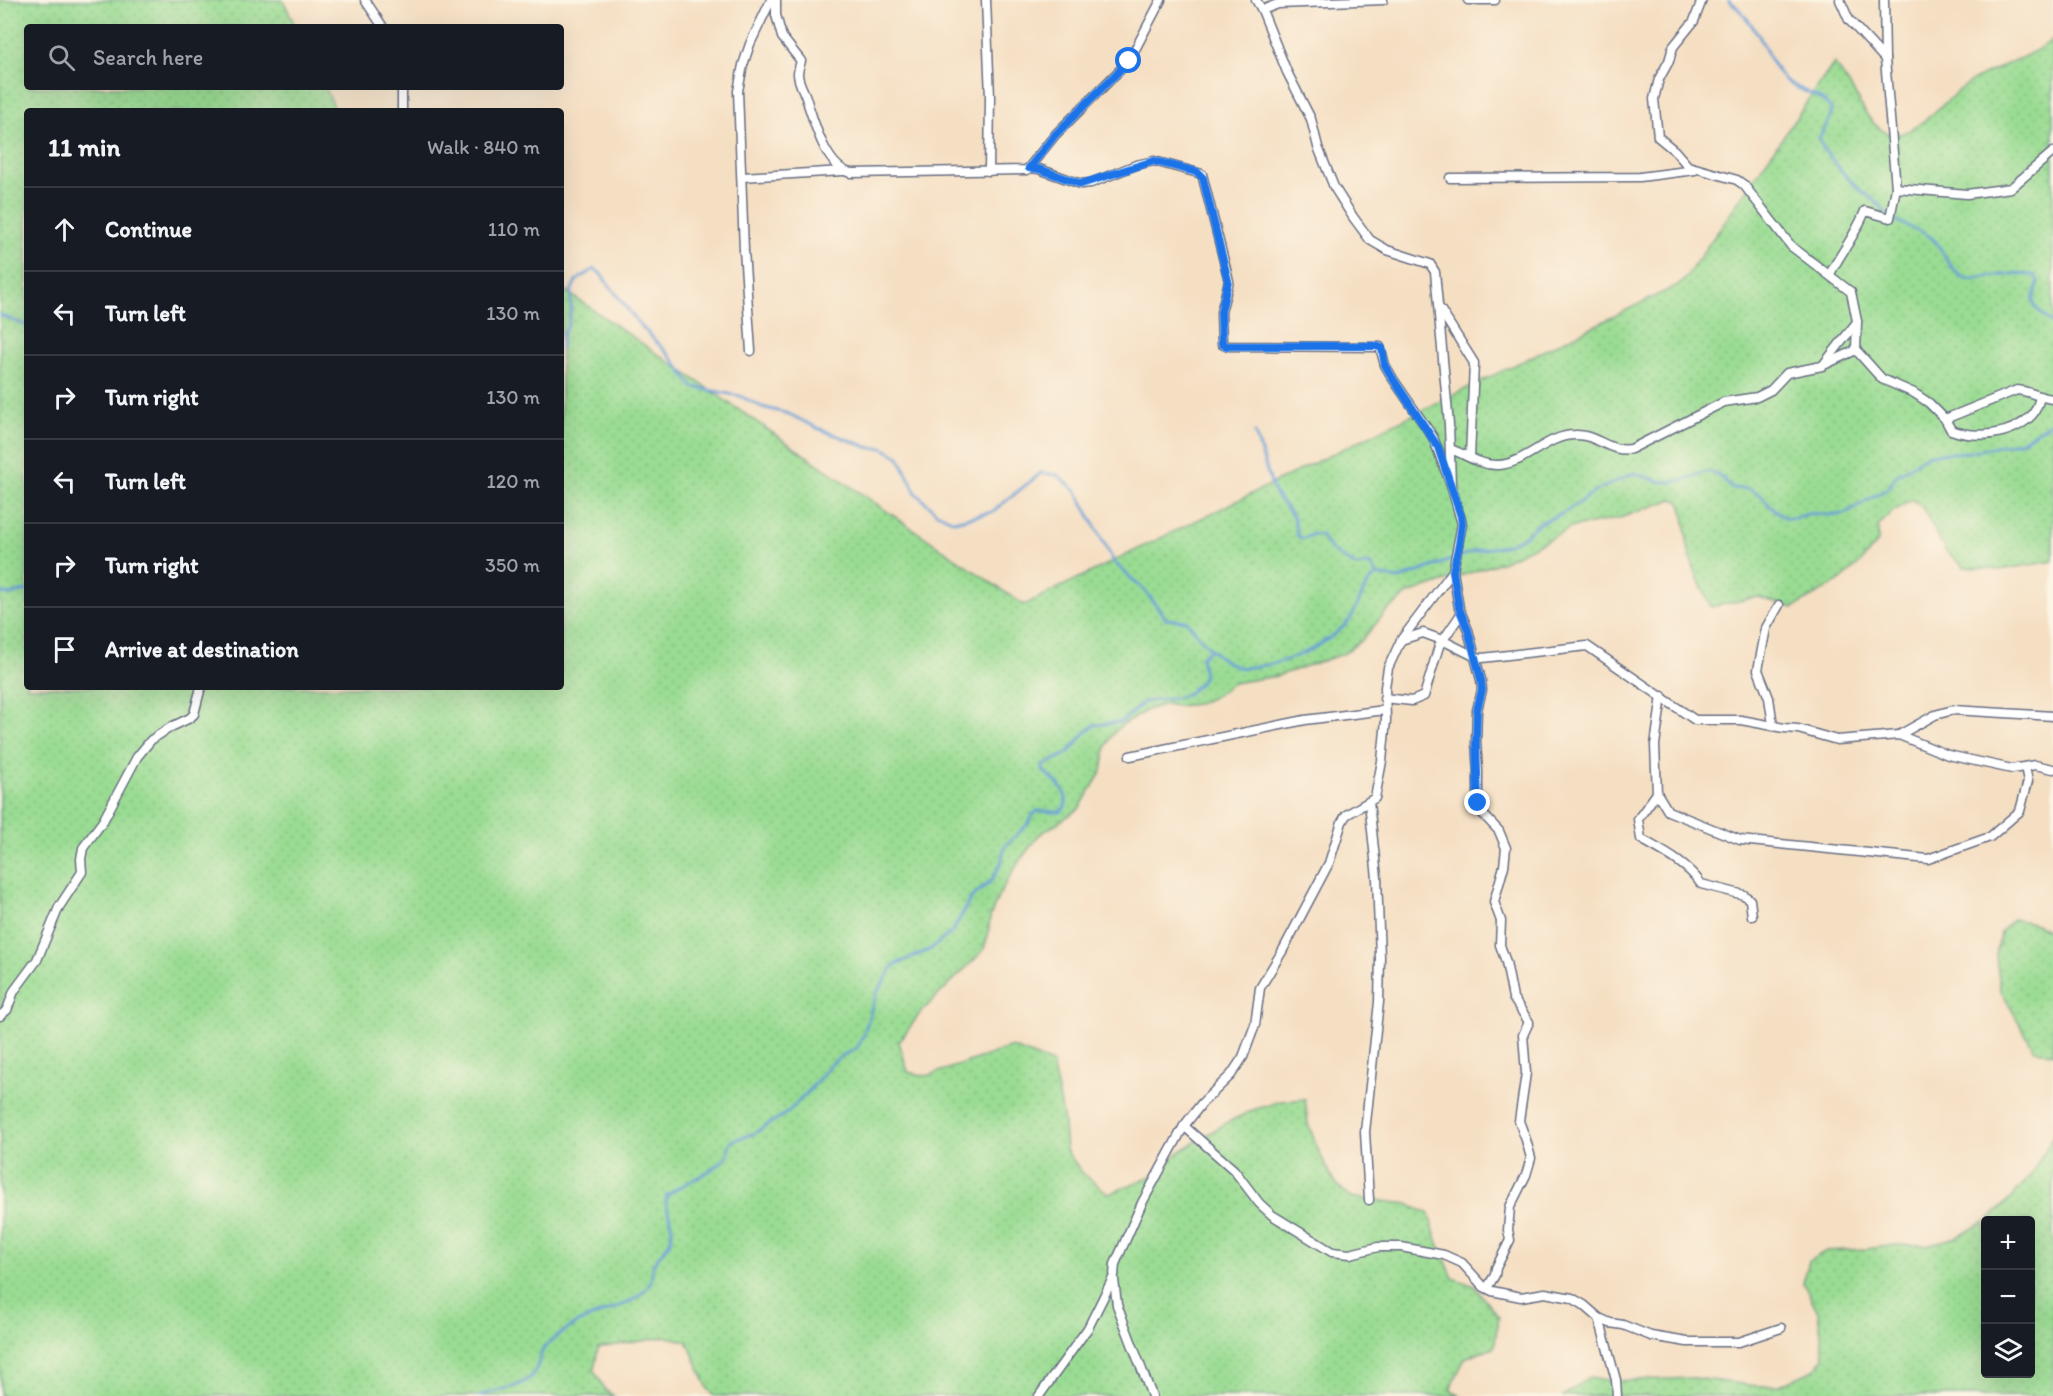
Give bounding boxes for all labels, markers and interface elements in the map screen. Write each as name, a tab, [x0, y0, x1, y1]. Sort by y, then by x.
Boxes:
search box	[24, 24, 564, 90]
icon: search	[45, 41, 78, 74]
text: Search here	[93, 44, 203, 71]
route start	[1115, 47, 1141, 73]
text: 11 min	[48, 131, 120, 163]
text: Walk · 840 m	[427, 135, 540, 159]
icon: ahead	[48, 213, 81, 246]
text: Continue	[105, 216, 192, 243]
text: 110 m	[488, 217, 540, 241]
icon: left	[48, 297, 81, 330]
text: Turn left	[105, 300, 186, 327]
text: 130 m	[486, 301, 540, 325]
icon: right	[48, 381, 81, 414]
text: Turn right	[105, 384, 199, 411]
text: 130 m	[486, 385, 540, 409]
icon: left	[48, 465, 81, 498]
text: Turn left	[105, 468, 186, 495]
text: 120 m	[487, 469, 540, 493]
icon: right	[48, 549, 81, 582]
text: Turn right	[105, 552, 199, 579]
text: 350 m	[485, 553, 540, 577]
icon: arrive	[48, 633, 81, 666]
text: Arrive at destination	[105, 636, 299, 663]
route end	[1464, 789, 1490, 815]
map controls	[1981, 1216, 2035, 1378]
button: +	[1981, 1216, 2035, 1270]
button: −	[1981, 1270, 2035, 1324]
button: layers	[1981, 1324, 2035, 1378]

